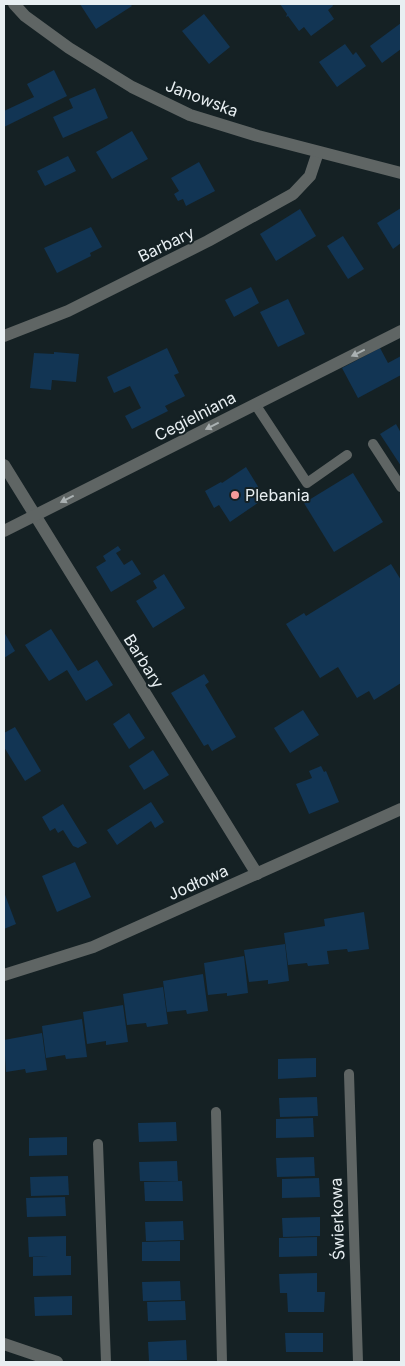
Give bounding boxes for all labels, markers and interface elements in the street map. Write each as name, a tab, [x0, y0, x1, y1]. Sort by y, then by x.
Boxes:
street label: Janowska	[163, 75, 241, 121]
street label: Barbary	[135, 222, 197, 266]
one-way arrow	[350, 349, 365, 357]
street label: Cegielniana	[151, 387, 239, 445]
one-way arrow	[205, 422, 220, 430]
place label: Plebania	[245, 485, 310, 505]
marker: Plebania	[229, 489, 241, 501]
one-way arrow	[60, 495, 75, 503]
street label: Barbary	[120, 630, 168, 692]
street label: Jodłowa	[165, 860, 231, 904]
street label: Świerkowa	[326, 1177, 348, 1261]

